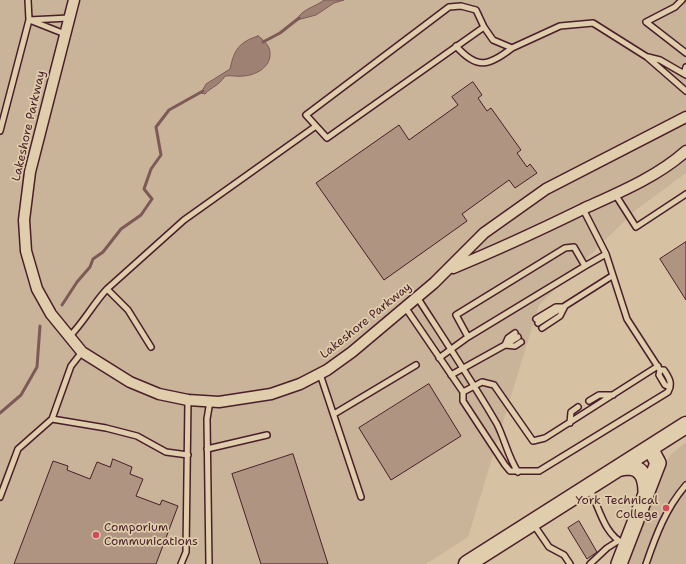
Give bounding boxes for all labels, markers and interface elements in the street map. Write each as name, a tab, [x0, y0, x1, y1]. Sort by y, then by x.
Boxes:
street label: Lakeshore Parkway	[9, 69, 49, 183]
street label: Lakeshore Parkway	[318, 280, 414, 362]
place label: York Technical College	[575, 494, 658, 522]
marker: York Technical College	[661, 503, 671, 513]
place label: Comporium Communications	[104, 521, 198, 549]
marker: Comporium Communications	[91, 530, 101, 540]

